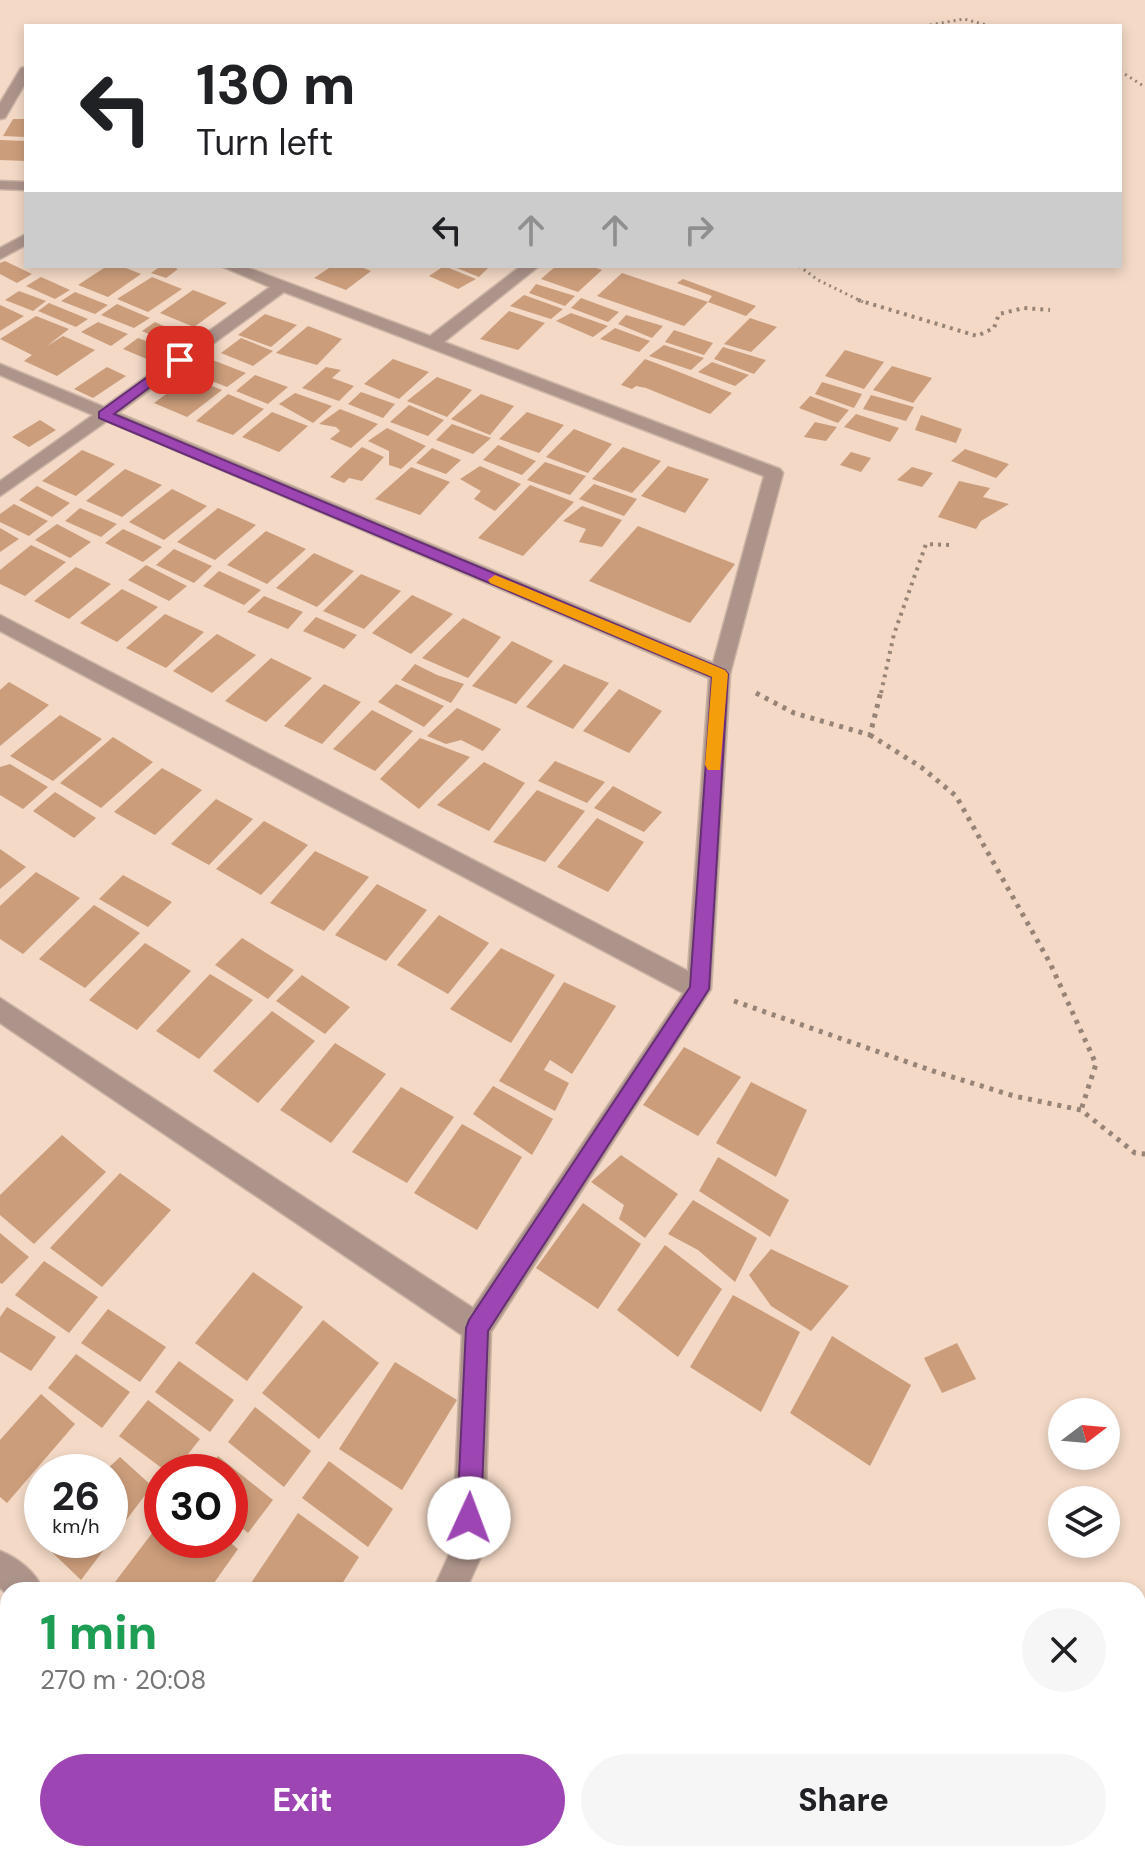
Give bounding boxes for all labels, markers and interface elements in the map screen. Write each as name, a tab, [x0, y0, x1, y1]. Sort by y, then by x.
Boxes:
text: 130 m	[196, 48, 355, 121]
icon: left	[64, 56, 168, 160]
text: Turn left	[196, 119, 333, 166]
icon: left	[425, 208, 469, 252]
icon: ahead	[509, 208, 553, 252]
icon: ahead	[593, 208, 637, 252]
icon: right	[677, 208, 721, 252]
pin	[146, 326, 214, 394]
icon: arrive	[158, 338, 202, 382]
north arrow	[1048, 1398, 1120, 1470]
map controls	[1048, 1398, 1120, 1558]
speed limit sign: 30	[144, 1454, 248, 1558]
text: 26	[52, 1470, 100, 1522]
position arrow	[427, 1476, 511, 1560]
button: layers	[1048, 1486, 1120, 1558]
text: km/h	[52, 1513, 100, 1539]
text: 1 min	[40, 1601, 157, 1664]
button: close	[1022, 1608, 1106, 1692]
text: 270 m · 20:08	[40, 1663, 206, 1697]
button: Exit	[40, 1754, 565, 1846]
button: Share	[581, 1754, 1106, 1846]

